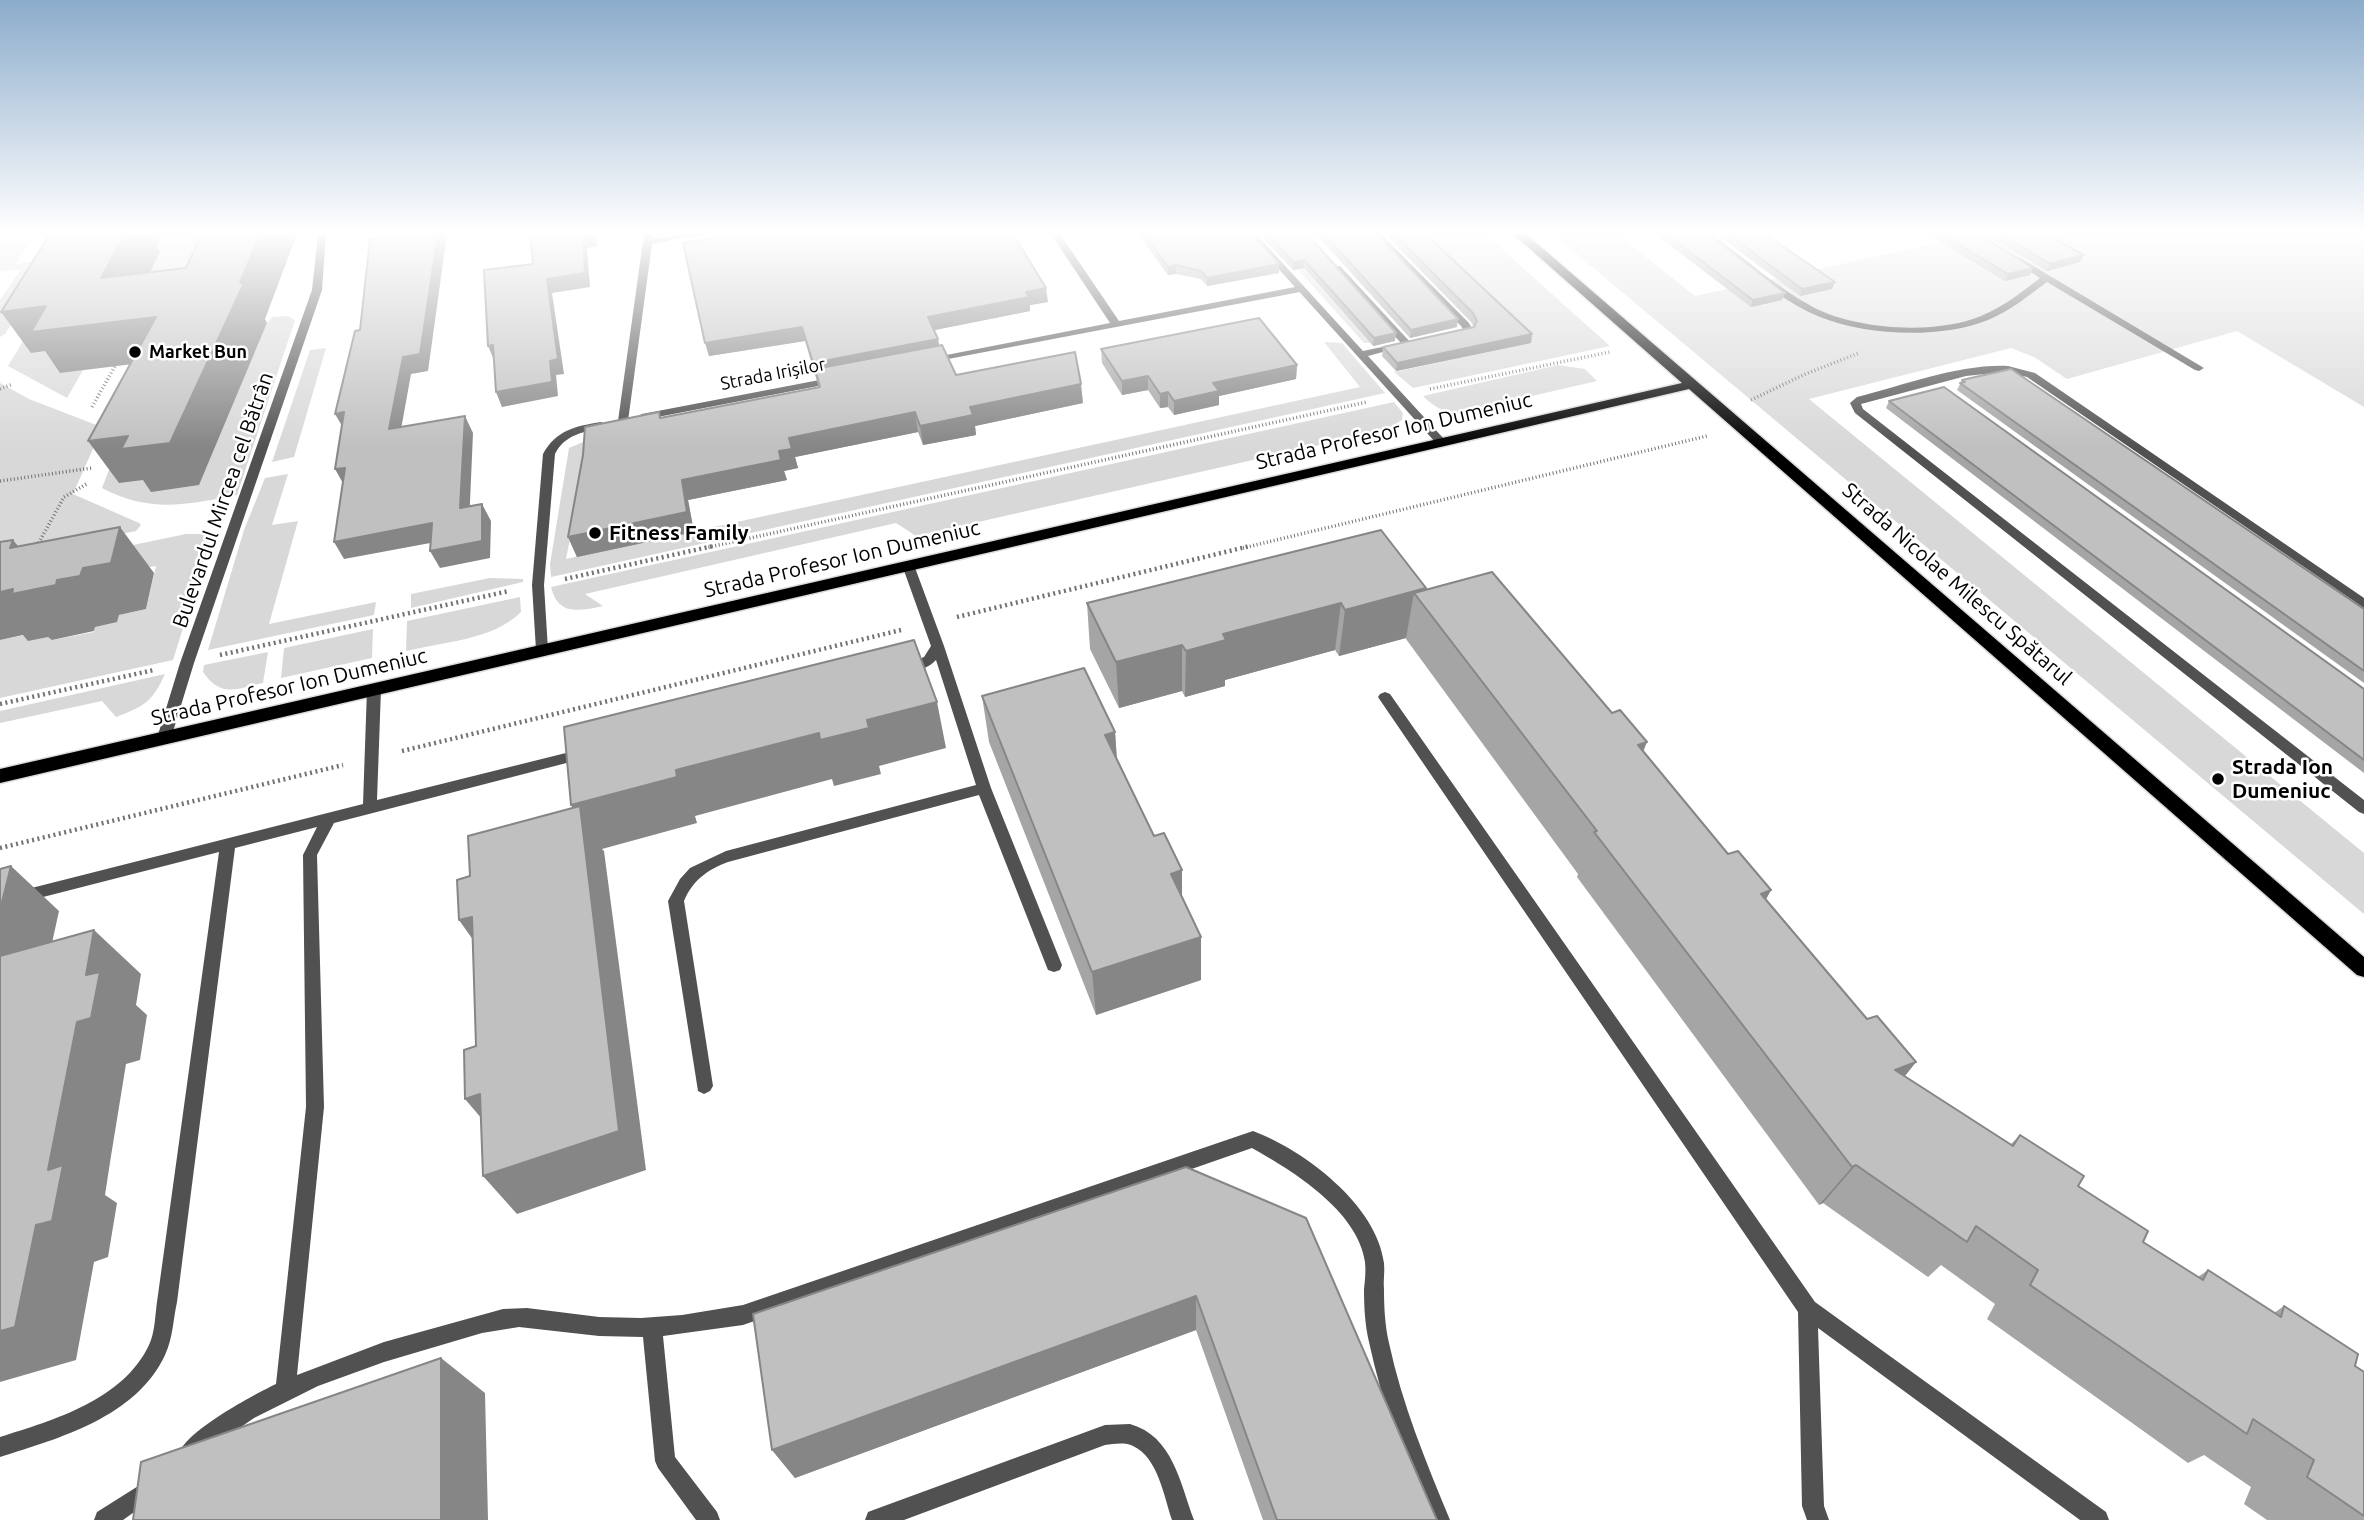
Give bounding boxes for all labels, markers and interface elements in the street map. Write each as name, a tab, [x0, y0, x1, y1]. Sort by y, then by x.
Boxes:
place label: Market Bun	[149, 341, 247, 363]
marker: Market Bun	[127, 344, 143, 360]
street label: Strada Irișilor	[719, 353, 827, 395]
street label: Bulevardul Mircea cel Bătrân	[167, 369, 279, 631]
street label: Strada Profesor Ion Dumeniuc	[1254, 387, 1534, 475]
street label: Strada Nicolae Milescu Spătarul	[1837, 478, 2077, 690]
street label: Strada Profesor Ion Dumeniuc	[702, 515, 982, 603]
place label: Fitness Family	[609, 520, 749, 546]
marker: Fitness Family	[587, 525, 603, 541]
street label: Strada Profesor Ion Dumeniuc	[149, 643, 429, 731]
place label: Strada Ion Dumeniuc	[2232, 754, 2333, 804]
marker: Strada Ion Dumeniuc	[2210, 771, 2226, 787]

